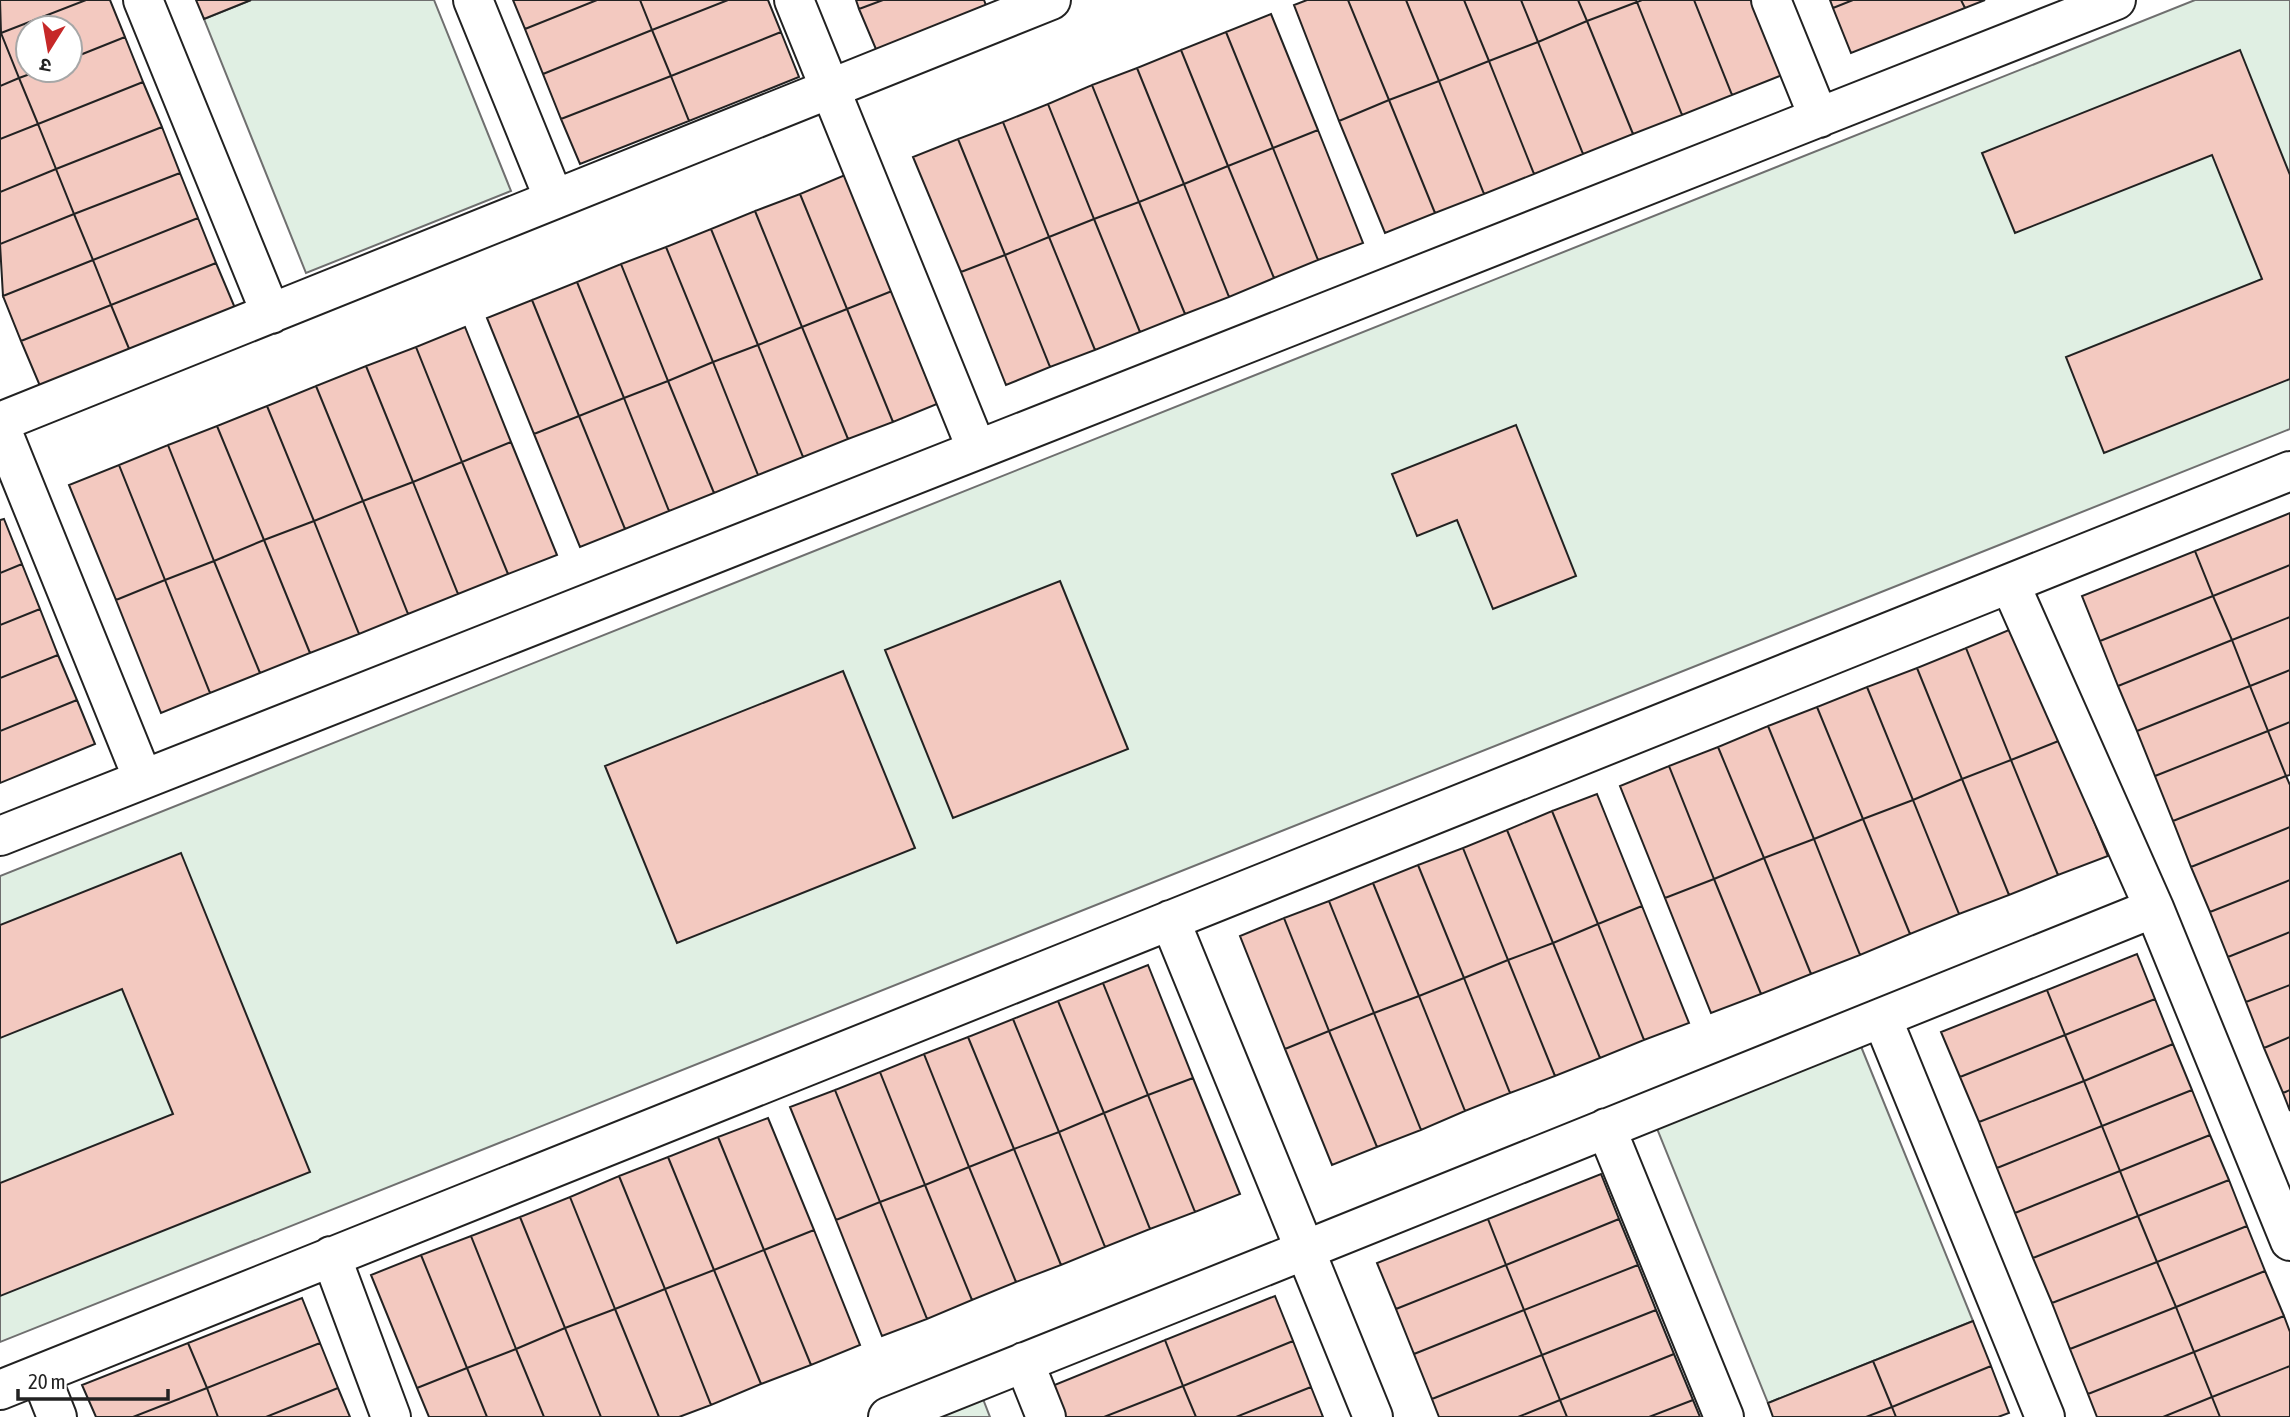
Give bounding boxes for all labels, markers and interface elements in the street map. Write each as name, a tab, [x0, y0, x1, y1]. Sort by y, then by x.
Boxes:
north arrow	[14, 14, 84, 84]
text: उ	[37, 54, 53, 78]
scale bar	[18, 1358, 168, 1402]
text: 20 m	[28, 1369, 66, 1393]

